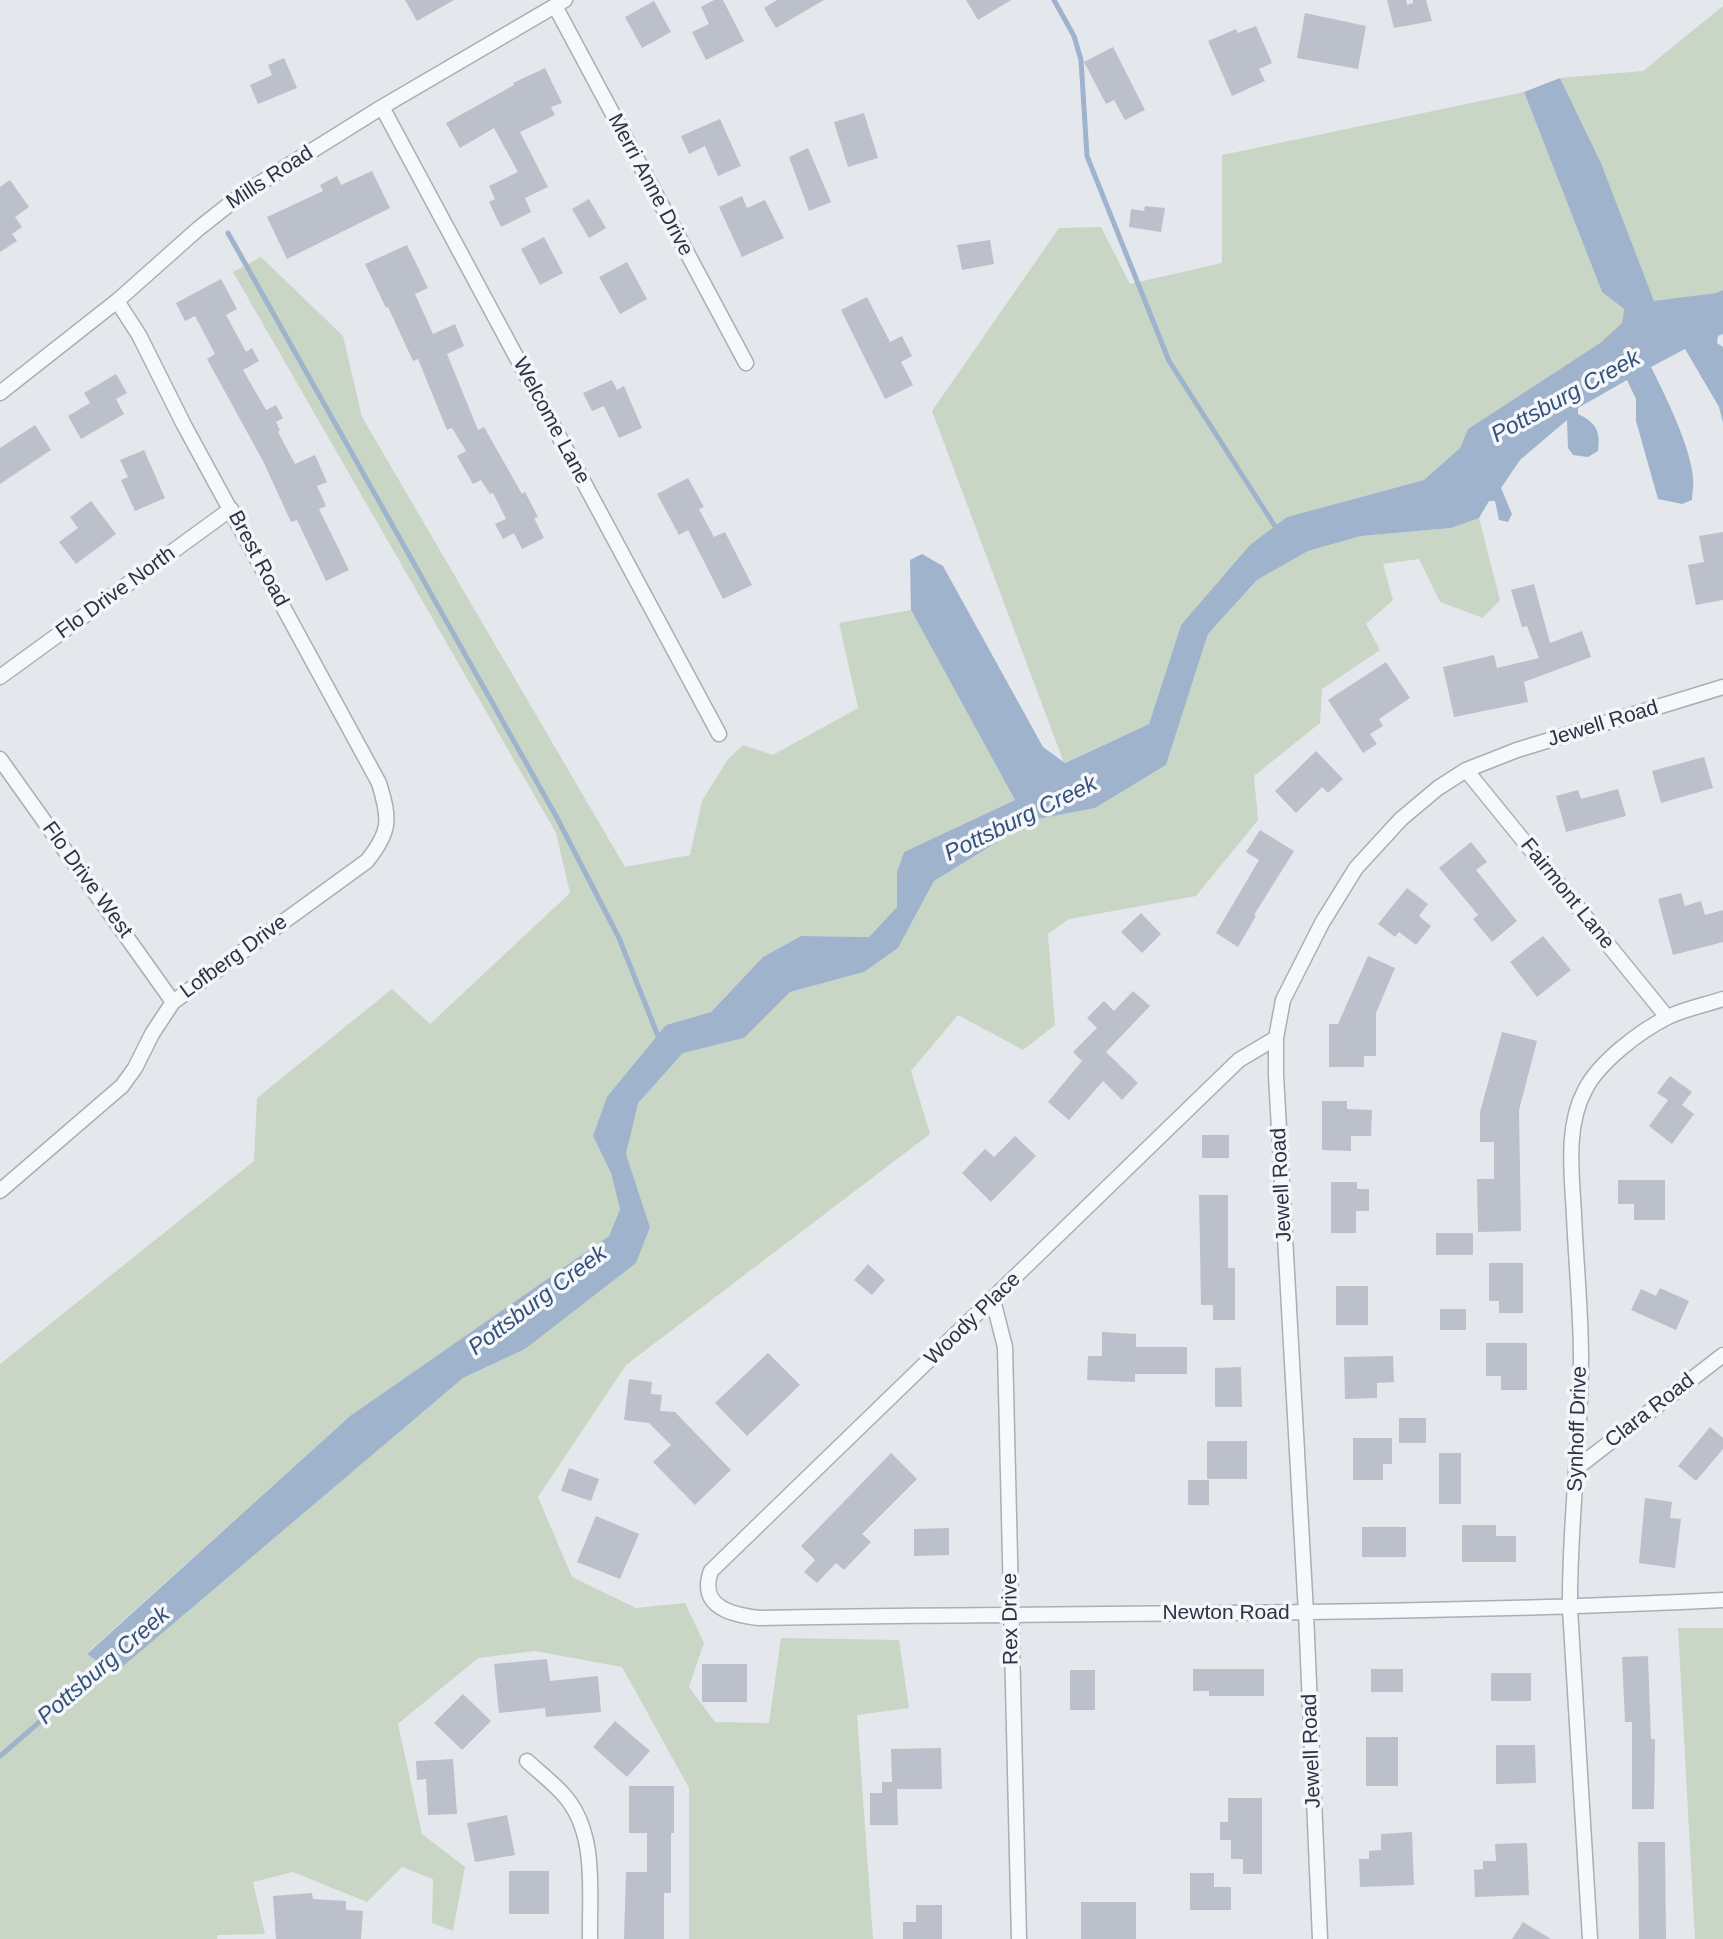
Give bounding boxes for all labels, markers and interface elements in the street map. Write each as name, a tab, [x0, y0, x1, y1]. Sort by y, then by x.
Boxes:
street label: Merri Anne Drive	[602, 110, 698, 260]
street label: Mills Road	[222, 141, 318, 215]
water label: Pottsburg Creek	[1487, 345, 1645, 449]
street label: Welcome Lane	[507, 353, 595, 489]
street label: Brest Road	[222, 507, 294, 611]
street label: Flo Drive North	[51, 541, 181, 645]
street label: Jewell Road	[1545, 695, 1661, 753]
water label: Pottsburg Creek	[940, 770, 1102, 868]
street label: Flo Drive West	[36, 817, 138, 943]
street label: Fairmont Lane	[1515, 833, 1619, 955]
street label: Lofberg Drive	[176, 910, 292, 1004]
street label: Jewell Road	[1266, 1127, 1298, 1243]
water label: Pottsburg Creek	[463, 1240, 613, 1362]
street label: Woody Place	[920, 1267, 1026, 1371]
street label: Synhoff Drive	[1563, 1366, 1593, 1492]
street label: Clara Road	[1600, 1368, 1700, 1454]
street label: Rex Drive	[998, 1573, 1024, 1665]
street label: Newton Road	[1162, 1600, 1290, 1626]
water label: Pottsburg Creek	[32, 1601, 176, 1731]
street label: Jewell Road	[1297, 1693, 1327, 1809]

